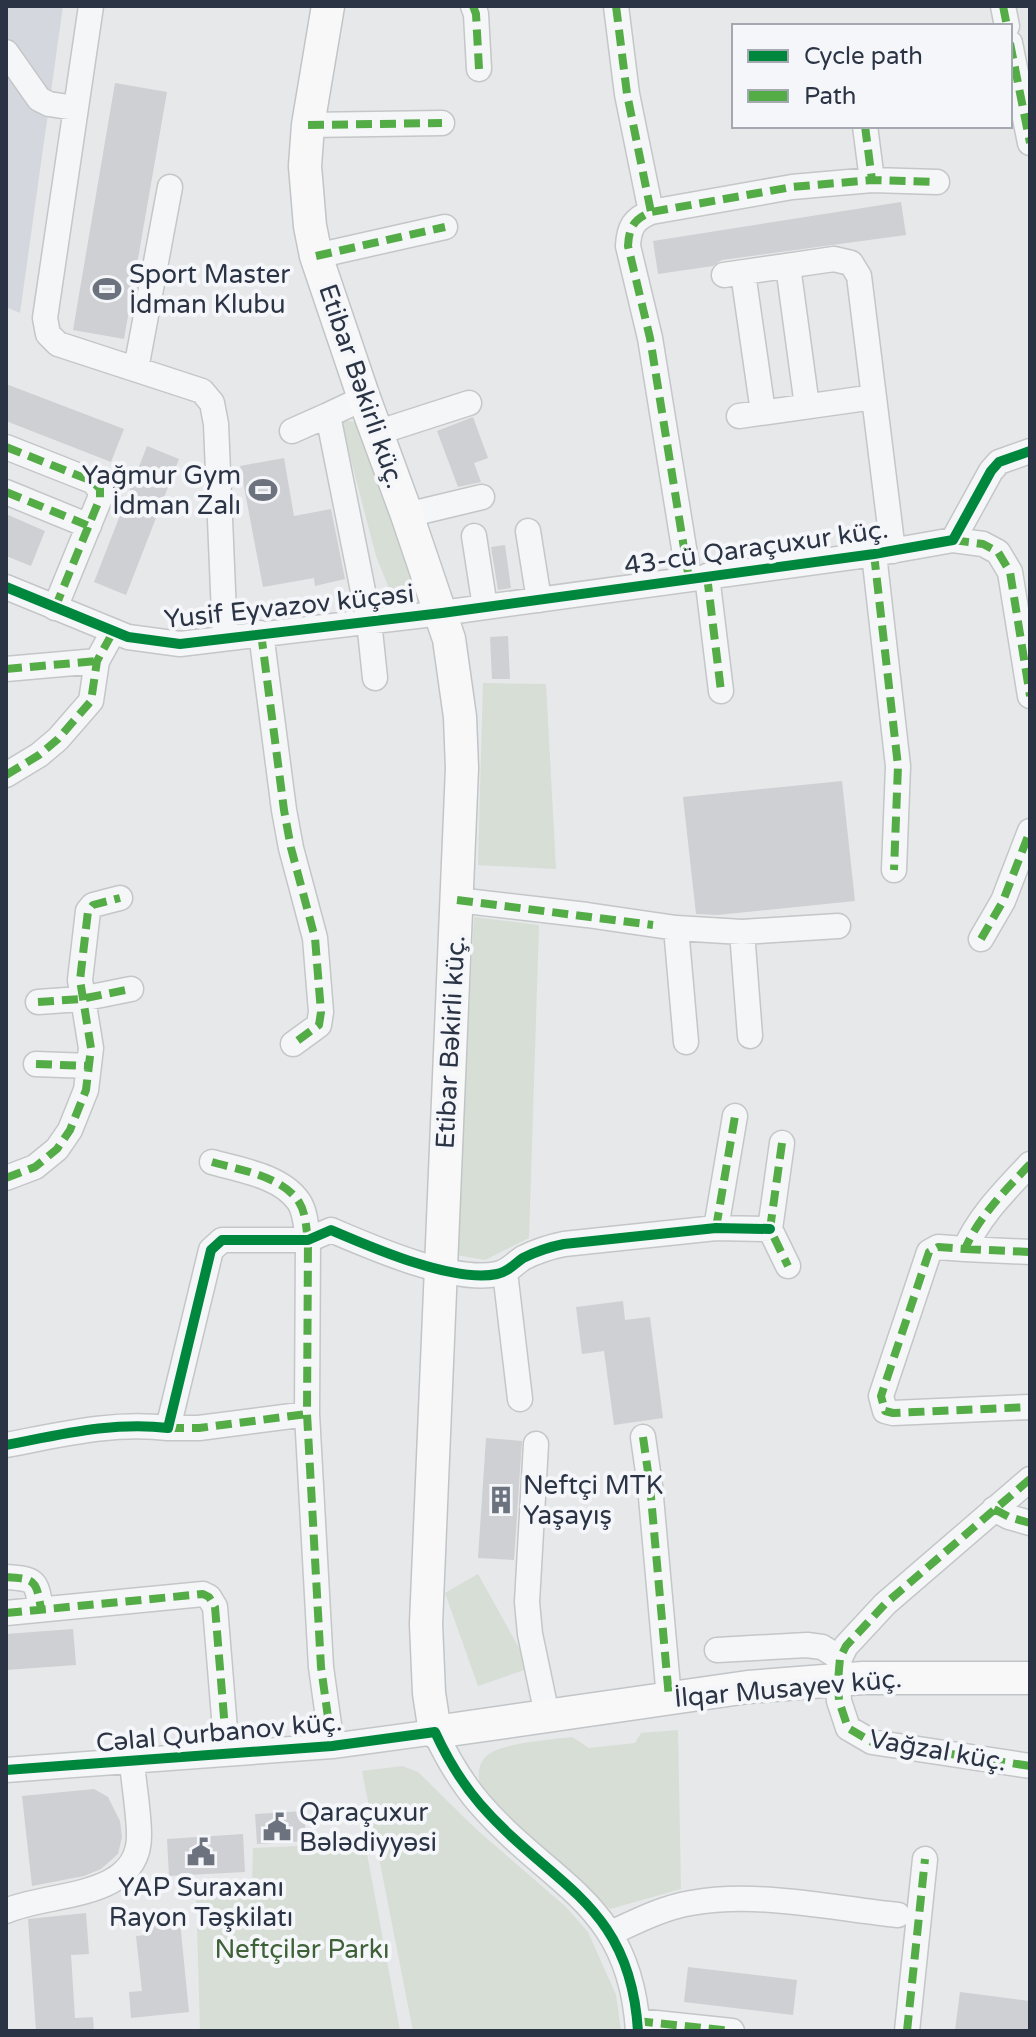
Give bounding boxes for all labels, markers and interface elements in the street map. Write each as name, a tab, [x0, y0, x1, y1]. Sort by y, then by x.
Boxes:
legend	[732, 24, 1012, 128]
text: Cycle path	[804, 42, 923, 71]
text: Path	[804, 82, 857, 111]
place label: Sport Master İdman Klubu	[129, 259, 290, 320]
sports icon: Sport Master İdman Klubu	[92, 274, 122, 304]
street label: Etibar Bəkirli küç.	[312, 280, 411, 492]
place label: Yağmur Gym İdman Zalı	[82, 460, 241, 521]
sports icon: Yağmur Gym İdman Zalı	[248, 475, 278, 505]
street label: 43-cü Qaraçuxur küç.	[622, 514, 890, 581]
street label: Yusif Eyvazov küçəsi	[162, 578, 416, 635]
street label: Etibar Bəkirli küç.	[429, 934, 472, 1150]
place label: Neftçi MTK Yaşayış	[523, 1470, 663, 1531]
building icon: Neftçi MTK Yaşayış	[486, 1485, 516, 1515]
street label: İlqar Musayev küç.	[673, 1663, 903, 1714]
street label: Cəlal Qurbanov küç.	[95, 1706, 343, 1759]
street label: Vağzal küç.	[867, 1723, 1009, 1778]
place label: Qaraçuxur Bələdiyyəsi	[299, 1797, 437, 1858]
public building icon: Qaraçuxur Bələdiyyəsi	[262, 1812, 292, 1842]
public building icon: YAP Suraxanı Rayon Təşkilatı	[186, 1837, 216, 1867]
place label: YAP Suraxanı Rayon Təşkilatı	[109, 1872, 293, 1933]
park label: Neftçilər Parkı	[215, 1934, 389, 1965]

